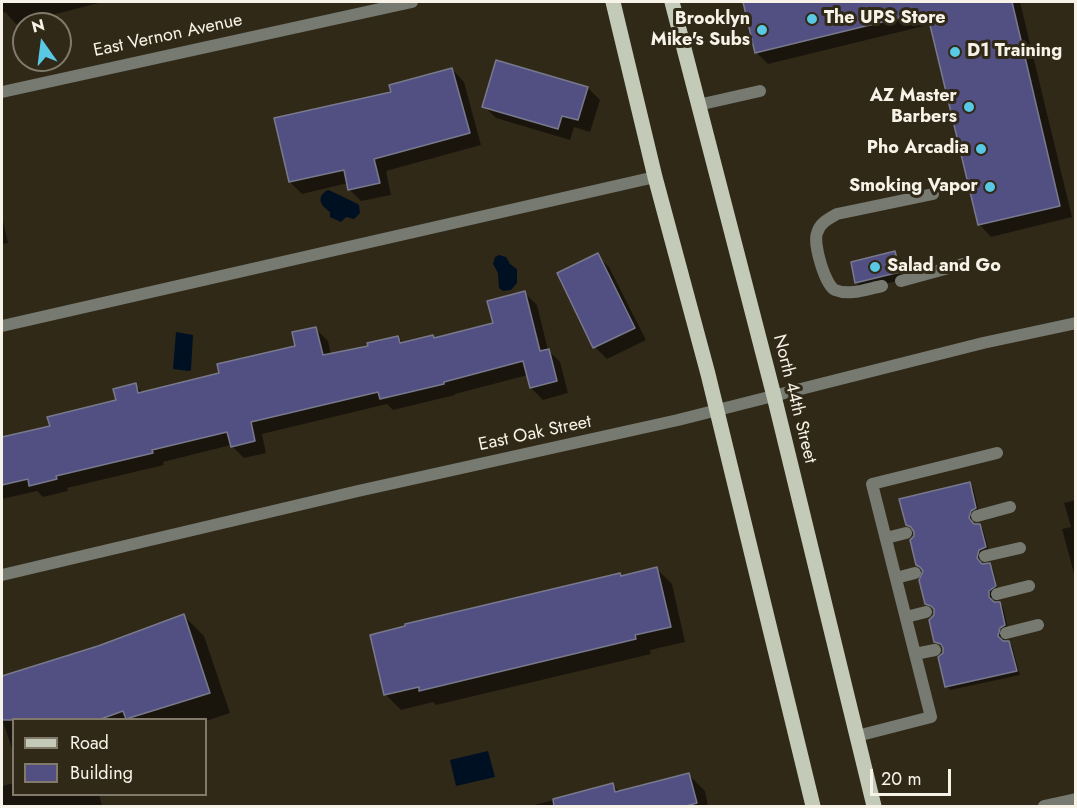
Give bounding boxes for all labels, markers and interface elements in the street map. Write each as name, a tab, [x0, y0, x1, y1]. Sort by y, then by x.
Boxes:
place label: The UPS Store	[824, 8, 946, 30]
place label: Brooklyn Mike's Subs	[651, 9, 750, 52]
street label: East Vernon Avenue	[92, 10, 244, 62]
north arrow	[12, 12, 72, 72]
marker: The UPS Store	[805, 12, 819, 26]
text: N	[29, 13, 47, 39]
marker: Brooklyn Mike's Subs	[755, 23, 769, 37]
place label: D1 Training	[967, 41, 1062, 63]
marker: D1 Training	[948, 45, 962, 59]
place label: AZ Master Barbers	[870, 86, 957, 128]
marker: AZ Master Barbers	[962, 100, 976, 114]
place label: Pho Arcadia	[867, 138, 969, 160]
marker: Pho Arcadia	[974, 142, 988, 156]
place label: Smoking Vapor	[849, 176, 978, 198]
marker: Smoking Vapor	[983, 180, 997, 194]
place label: Salad and Go	[887, 256, 1001, 278]
marker: Salad and Go	[868, 260, 882, 274]
street label: North 44th Street	[768, 332, 820, 466]
street label: East Oak Street	[477, 412, 593, 456]
legend	[12, 718, 207, 796]
text: Road	[70, 730, 109, 756]
scale bar	[873, 757, 954, 795]
text: Building	[70, 760, 133, 786]
text: 20 m	[881, 766, 921, 792]

